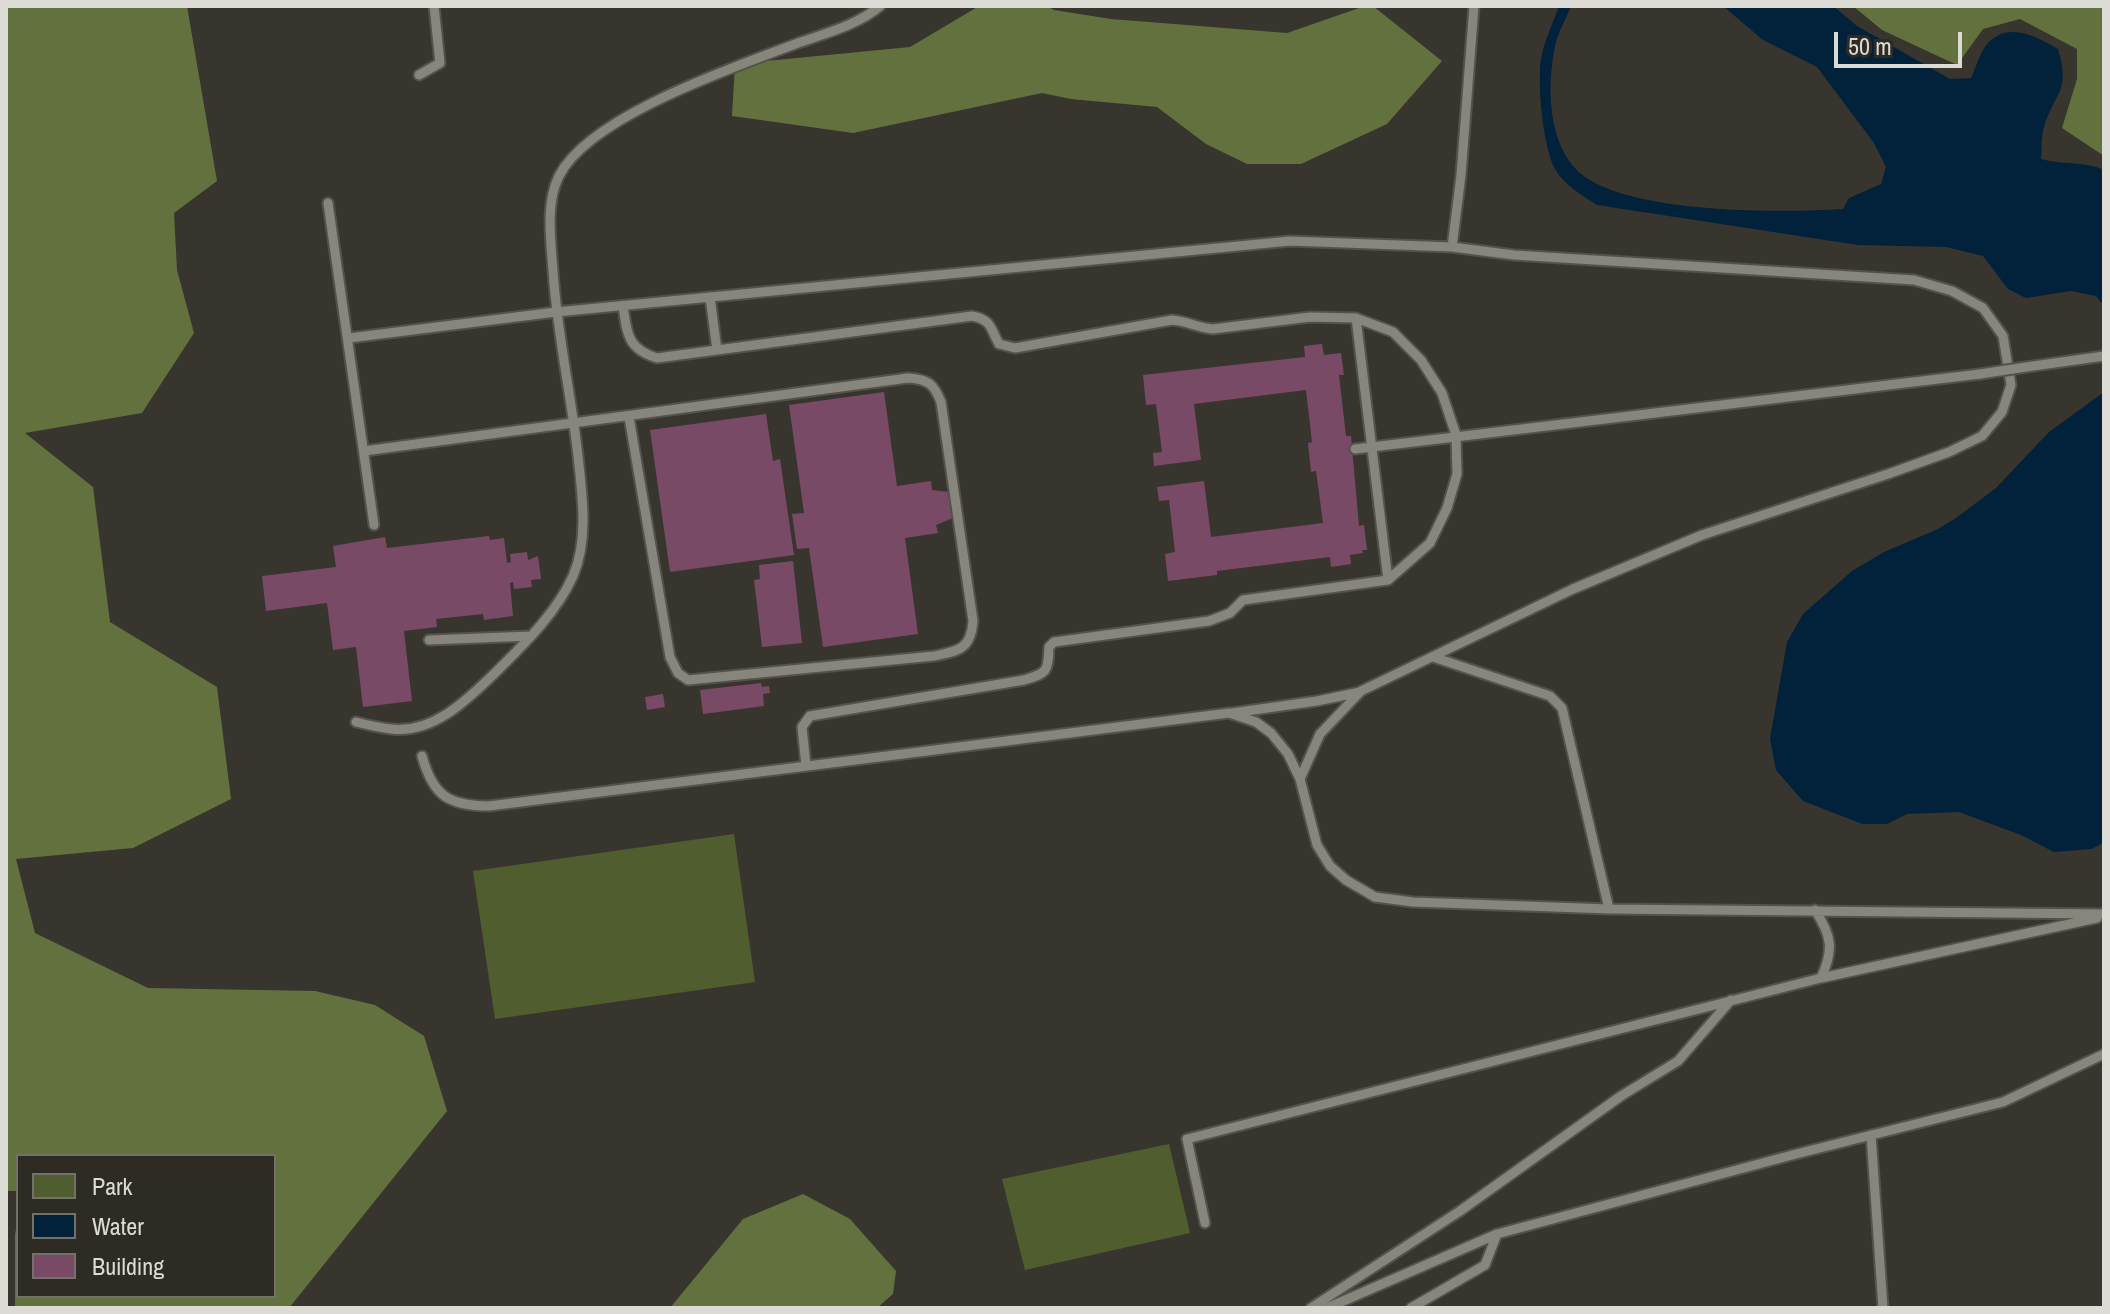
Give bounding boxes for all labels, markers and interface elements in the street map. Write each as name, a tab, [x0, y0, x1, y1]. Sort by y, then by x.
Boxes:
scale bar	[1838, 16, 1966, 66]
text: 50 m	[1848, 30, 1892, 62]
legend	[16, 1154, 276, 1298]
text: Park	[92, 1170, 132, 1202]
text: Water	[92, 1210, 144, 1242]
text: Building	[92, 1250, 164, 1282]

